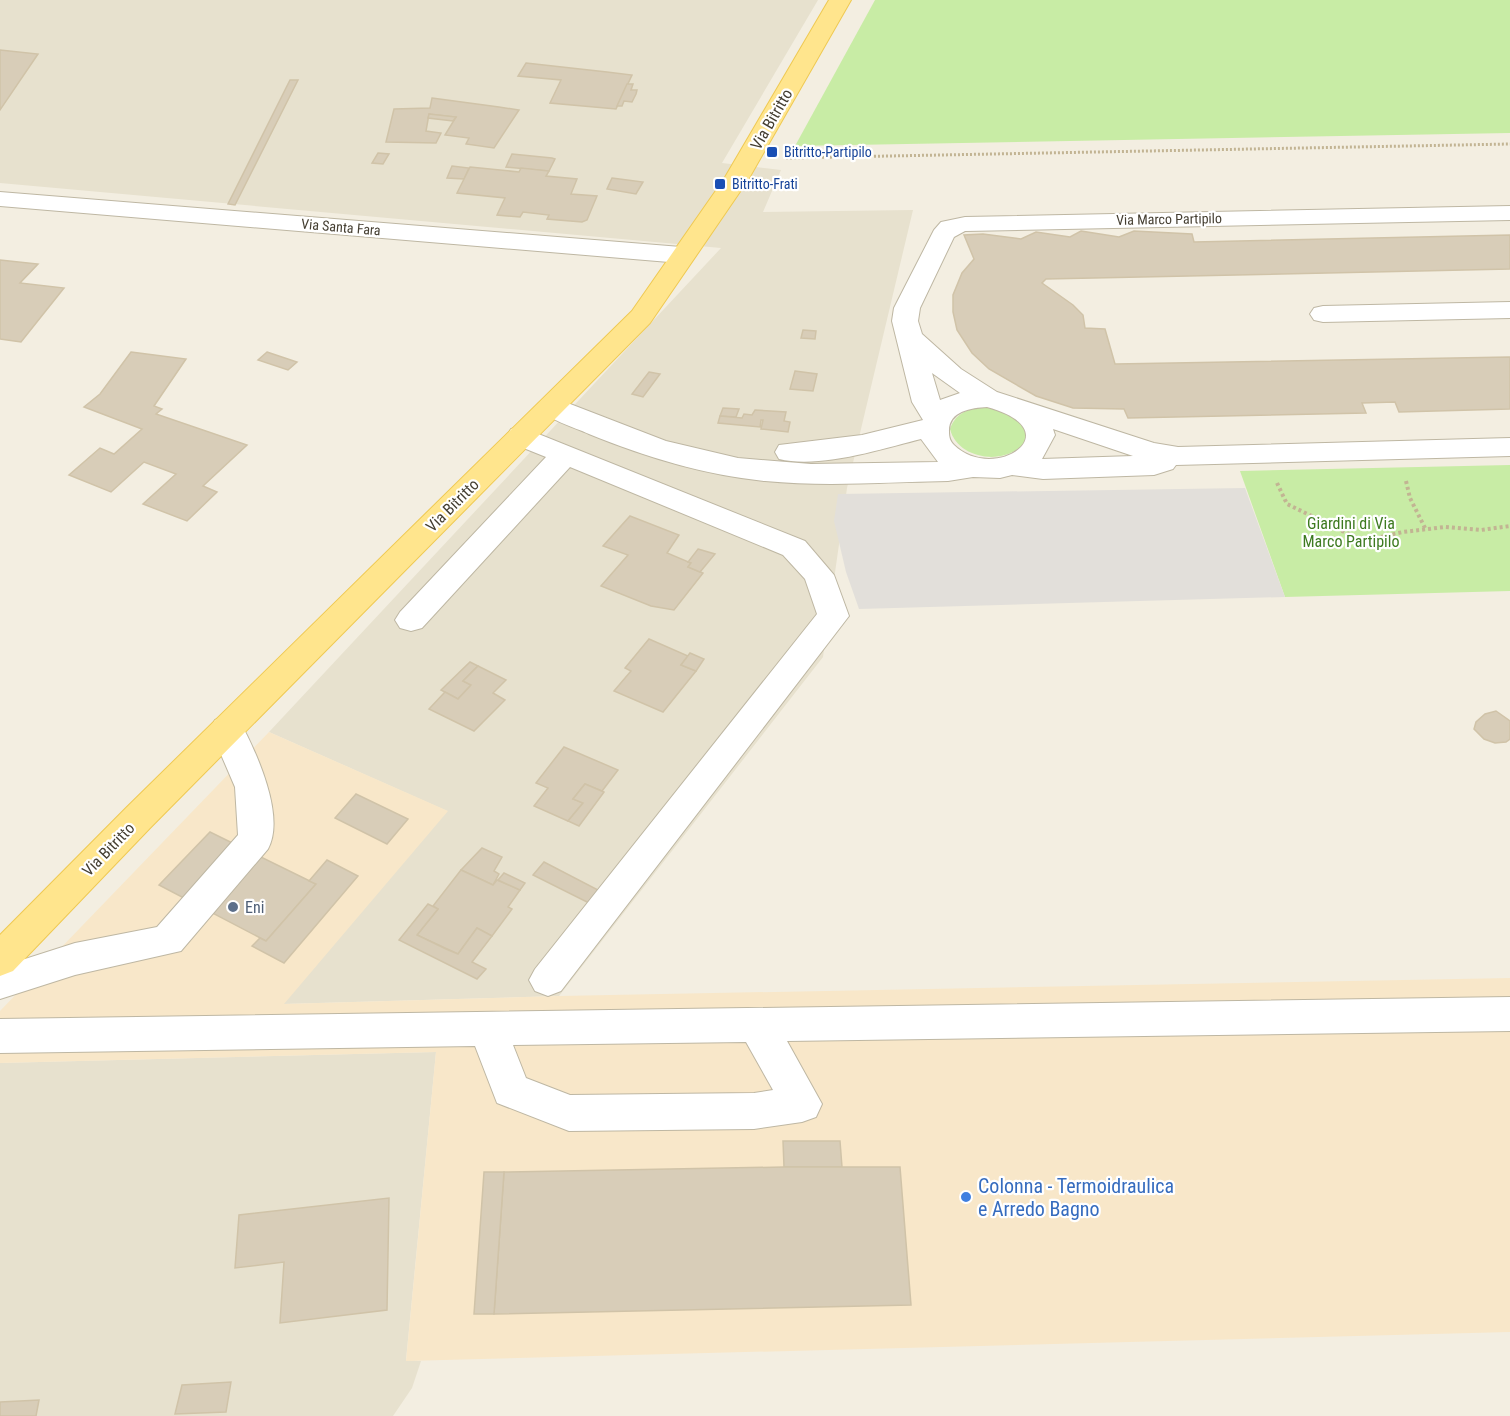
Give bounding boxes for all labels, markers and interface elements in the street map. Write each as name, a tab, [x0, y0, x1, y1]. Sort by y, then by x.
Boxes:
street label: Via Bitritto	[746, 85, 796, 153]
place label: Bitritto-Partipilo	[784, 144, 872, 160]
marker: Bitritto-Partipilo	[765, 145, 779, 159]
place label: Bitritto-Frati	[732, 176, 798, 192]
marker: Bitritto-Frati	[713, 177, 727, 191]
street label: Via Marco Partipilo	[1116, 210, 1222, 228]
street label: Via Santa Fara	[301, 216, 381, 238]
street label: Via Bitritto	[422, 475, 483, 536]
park label: Giardini di Via Marco Partipilo	[1303, 514, 1399, 551]
street label: Via Bitritto	[78, 819, 138, 880]
place label: Eni	[245, 898, 264, 917]
marker: Eni	[226, 900, 240, 914]
place label: Colonna - Termoidraulica e Arredo Bagno	[978, 1174, 1174, 1221]
marker: Colonna - Termoidraulica e Arredo Bagno	[959, 1190, 973, 1204]

